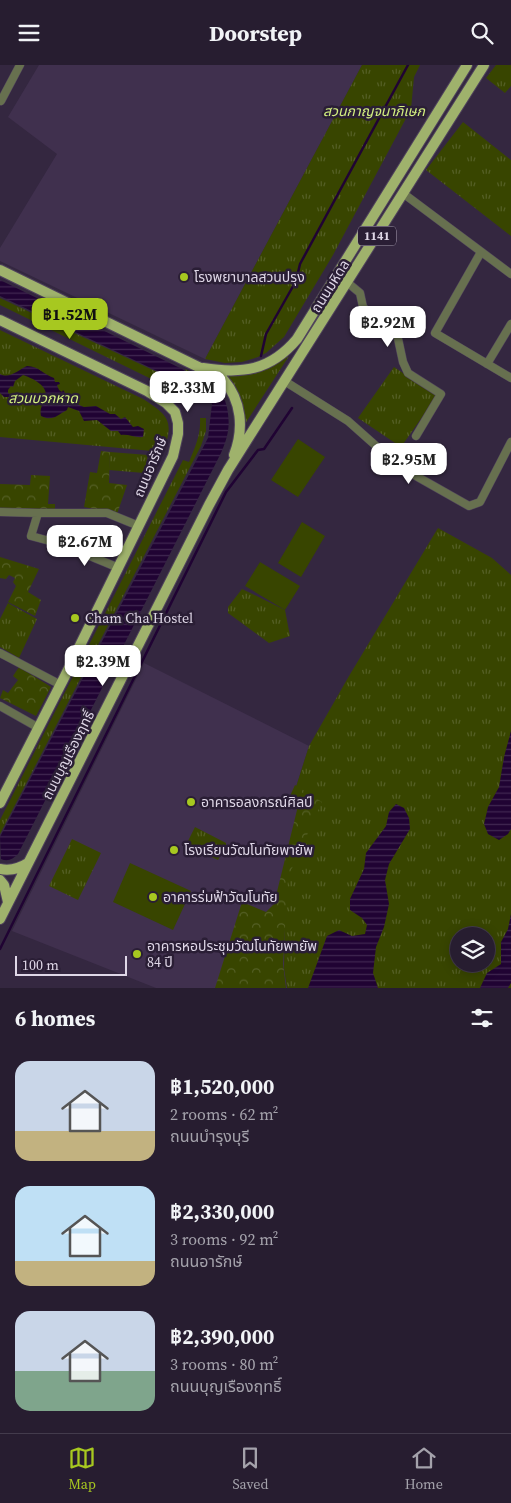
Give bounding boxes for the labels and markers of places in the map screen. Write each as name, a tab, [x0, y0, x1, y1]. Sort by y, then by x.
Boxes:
place label: โรงพยาบาลสวนปรุง	[194, 267, 305, 287]
marker: โรงพยาบาลสวนปรุง	[178, 271, 190, 283]
pin: ฿1.52M	[29, 297, 111, 340]
pin: ฿2.92M	[347, 305, 429, 348]
pin: ฿2.33M	[147, 371, 229, 413]
pin: ฿2.95M	[368, 443, 450, 485]
pin: ฿2.67M	[44, 525, 126, 567]
place label: Cham Cha Hostel	[85, 608, 193, 628]
marker: Cham Cha Hostel	[69, 612, 81, 624]
pin: ฿2.39M	[62, 645, 144, 687]
place label: อาคารอลงกรณ์ศิลป์	[201, 792, 313, 812]
marker: อาคารอลงกรณ์ศิลป์	[185, 796, 197, 808]
place label: โรงเรียนวัฒโนทัยพายัพ	[184, 840, 313, 860]
marker: โรงเรียนวัฒโนทัยพายัพ	[168, 844, 180, 856]
place label: อาคารร่มฟ้าวัฒโนทัย	[163, 887, 278, 907]
marker: อาคารร่มฟ้าวัฒโนทัย	[147, 891, 159, 903]
place label: อาคารหอประชุมวัฒโนทัยพายัพ 84 ปี	[147, 936, 317, 972]
marker: อาคารหอประชุมวัฒโนทัยพายัพ 84 ปี	[131, 948, 143, 960]

